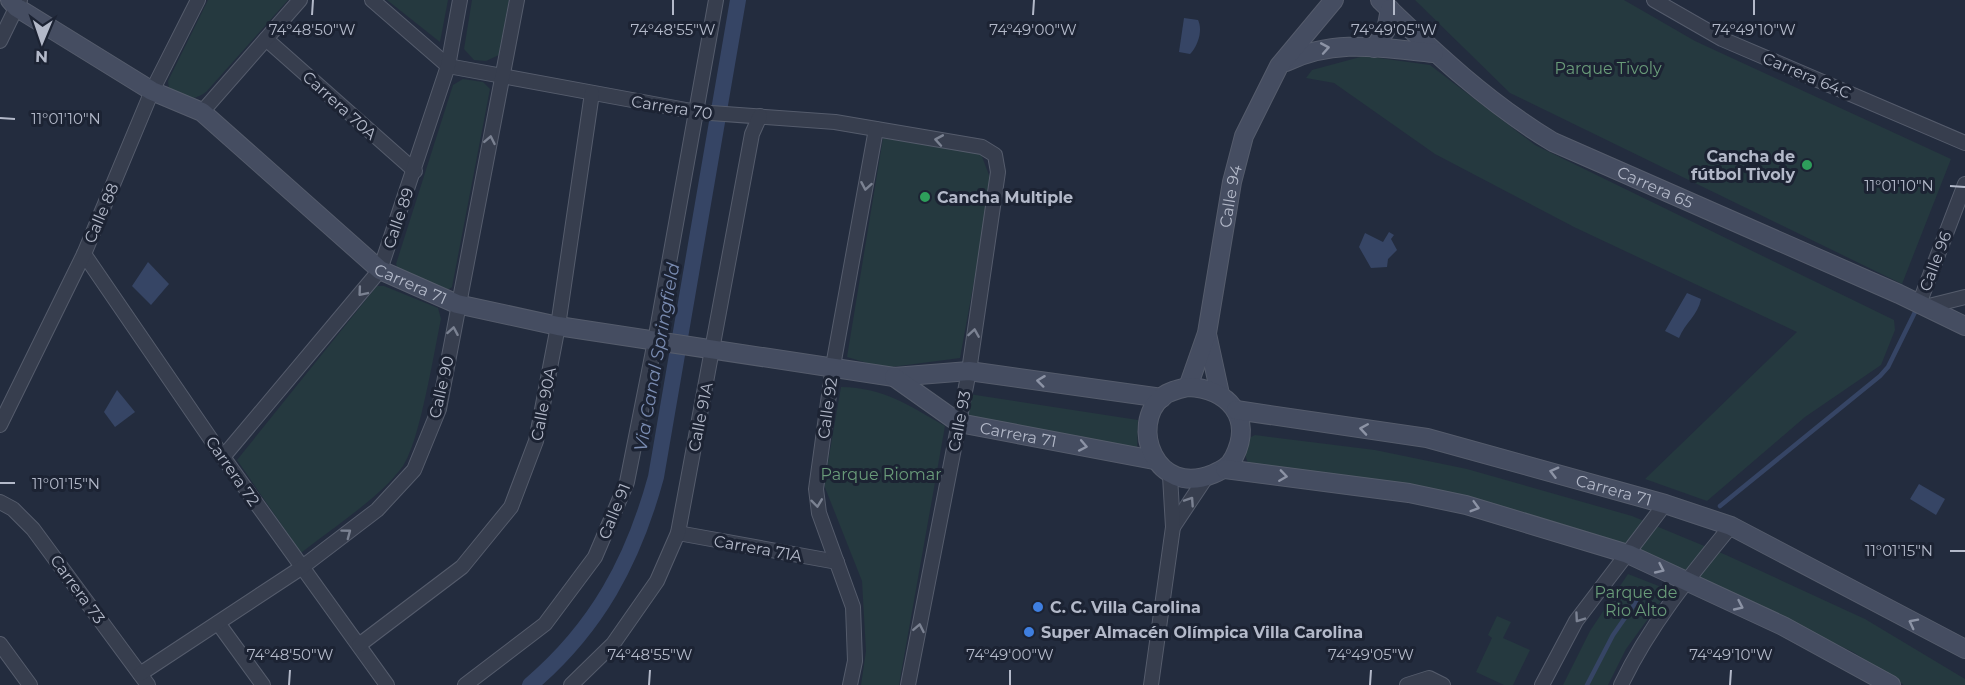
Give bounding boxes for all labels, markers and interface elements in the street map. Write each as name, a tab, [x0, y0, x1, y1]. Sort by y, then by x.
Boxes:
north arrow	[12, 12, 72, 72]
text: 74°48'50"W	[269, 20, 356, 39]
text: 74°48'55"W	[631, 20, 716, 39]
text: 74°49'00"W	[989, 20, 1077, 39]
text: 74°49'05"W	[1351, 20, 1437, 39]
text: 74°49'10"W	[1712, 20, 1796, 39]
one-way arrow	[1319, 42, 1329, 55]
text: N	[35, 47, 48, 66]
street label: Carrera 64C	[1760, 48, 1854, 103]
park label: Parque Tivoly	[1554, 59, 1662, 78]
street label: Carrera 70A	[299, 67, 381, 144]
street label: Carrera 70	[630, 92, 714, 123]
text: 11°01'10"N	[31, 109, 101, 128]
one-way arrow	[935, 134, 945, 147]
one-way arrow	[483, 135, 496, 145]
place label: Cancha de fútbol Tivoly	[1691, 147, 1795, 184]
marker: Cancha de fútbol Tivoly	[1800, 158, 1814, 172]
street label: Calle 94	[1216, 162, 1246, 229]
street label: Carrera 65	[1614, 162, 1696, 212]
text: 11°01'10"N	[1864, 176, 1934, 195]
street label: Calle 88	[80, 180, 123, 246]
one-way arrow	[860, 182, 872, 191]
street label: Calle 89	[379, 185, 418, 251]
place label: Cancha Multiple	[937, 188, 1073, 207]
marker: Cancha Multiple	[918, 190, 932, 204]
street label: Calle 96	[1915, 228, 1956, 294]
street label: Carrera 71	[371, 260, 450, 308]
water label: Via Canal Springfield	[630, 260, 685, 453]
one-way arrow	[358, 285, 369, 296]
one-way arrow	[446, 326, 459, 336]
one-way arrow	[968, 328, 980, 337]
street label: Calle 90	[425, 354, 458, 420]
street label: Calle 90A	[527, 365, 560, 443]
one-way arrow	[1037, 375, 1046, 387]
street label: Calle 92	[814, 376, 841, 440]
street label: Calle 91A	[684, 380, 717, 453]
street label: Calle 93	[944, 389, 975, 453]
street label: Carrera 71	[978, 418, 1058, 451]
one-way arrow	[1360, 423, 1369, 435]
street label: Carrera 72	[202, 433, 264, 510]
one-way arrow	[1077, 439, 1087, 452]
park label: Parque Riomar	[820, 465, 942, 484]
one-way arrow	[1549, 467, 1559, 480]
one-way arrow	[1278, 470, 1288, 482]
street label: Carrera 71	[1574, 471, 1654, 510]
text: 11°01'15"N	[32, 474, 100, 493]
street label: Calle 91	[595, 480, 634, 542]
one-way arrow	[1182, 497, 1193, 508]
one-way arrow	[811, 498, 823, 508]
one-way arrow	[1470, 500, 1480, 513]
one-way arrow	[341, 529, 352, 540]
street label: Carrera 71A	[712, 531, 804, 566]
text: 11°01'15"N	[1865, 541, 1933, 560]
street label: Carrera 73	[46, 551, 109, 627]
one-way arrow	[1654, 562, 1665, 574]
park label: Parque de Rio Alto	[1595, 583, 1677, 620]
place label: C. C. Villa Carolina	[1050, 598, 1201, 617]
one-way arrow	[1733, 598, 1744, 610]
marker: C. C. Villa Carolina	[1031, 600, 1045, 614]
one-way arrow	[1575, 611, 1586, 622]
one-way arrow	[1908, 618, 1919, 630]
one-way arrow	[912, 623, 925, 633]
place label: Super Almacén Olímpica Villa Carolina	[1041, 623, 1363, 642]
marker: Super Almacén Olímpica Villa Carolina	[1022, 625, 1036, 639]
text: 74°48'50"W	[247, 645, 334, 664]
text: 74°48'55"W	[608, 645, 693, 664]
text: 74°49'00"W	[966, 645, 1054, 664]
text: 74°49'05"W	[1328, 645, 1414, 664]
text: 74°49'10"W	[1689, 645, 1773, 664]

